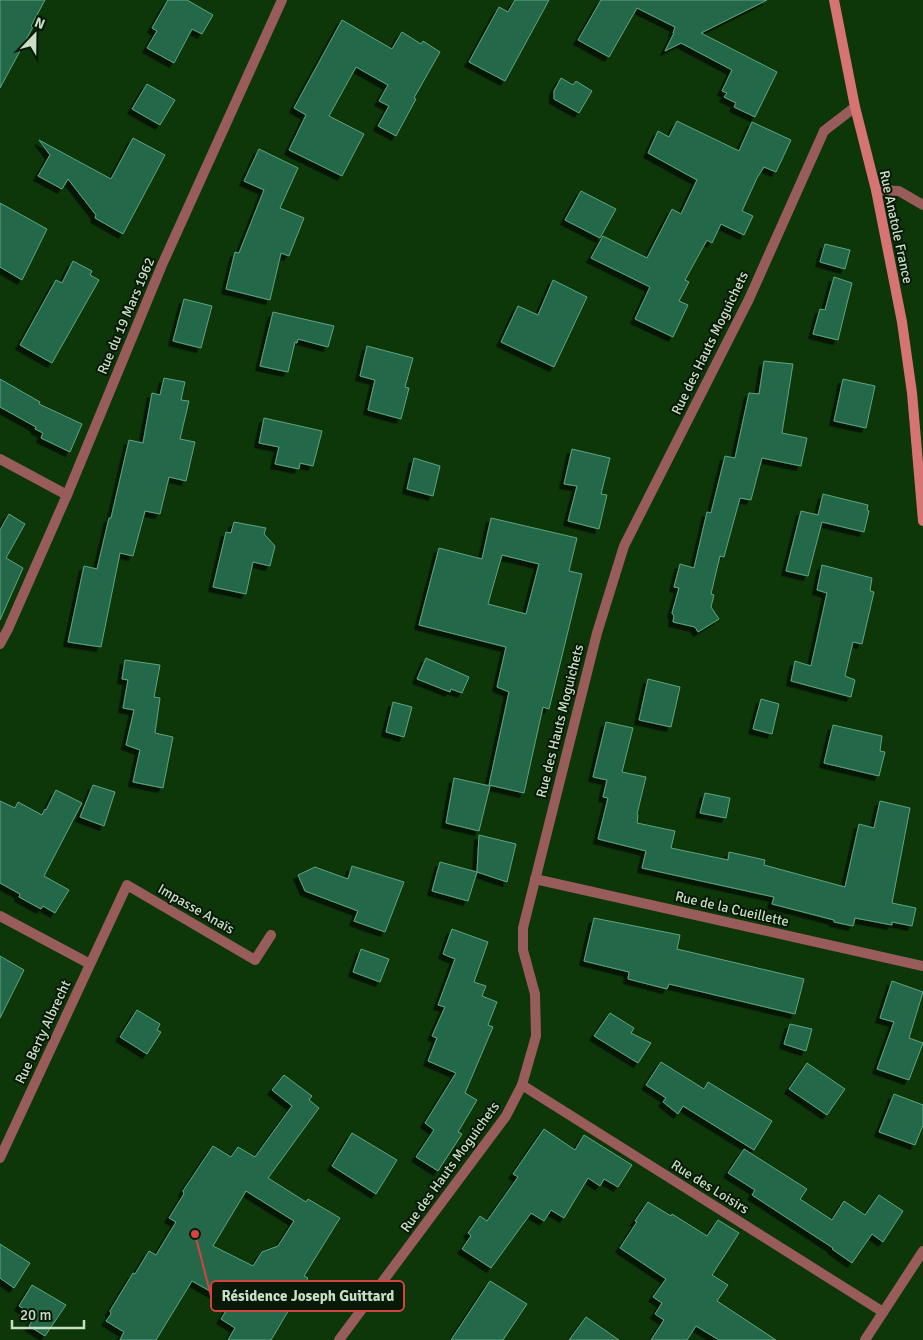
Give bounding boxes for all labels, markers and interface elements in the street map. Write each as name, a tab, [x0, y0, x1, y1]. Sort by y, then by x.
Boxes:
north arrow	[10, 10, 60, 60]
text: N	[32, 14, 47, 33]
street label: Rue Anatole France	[876, 169, 916, 285]
street label: Rue du 19 Mars 1962	[94, 255, 158, 377]
street label: Rue des Hauts Moguichets	[668, 269, 752, 417]
street label: Rue des Hauts Moguichets	[533, 643, 587, 799]
street label: Impasse Anaïs	[155, 880, 237, 938]
street label: Rue de la Cueillette	[674, 888, 790, 930]
street label: Rue Berty Albrecht	[12, 977, 74, 1086]
street label: Rue des Hauts Moguichets	[397, 1098, 503, 1236]
street label: Rue des Loisirs	[668, 1156, 752, 1218]
callout: Résidence Joseph Guittard	[211, 1281, 404, 1311]
text: Résidence Joseph Guittard	[222, 1287, 394, 1305]
scale bar	[12, 1298, 85, 1330]
text: 20 m	[20, 1306, 51, 1324]

